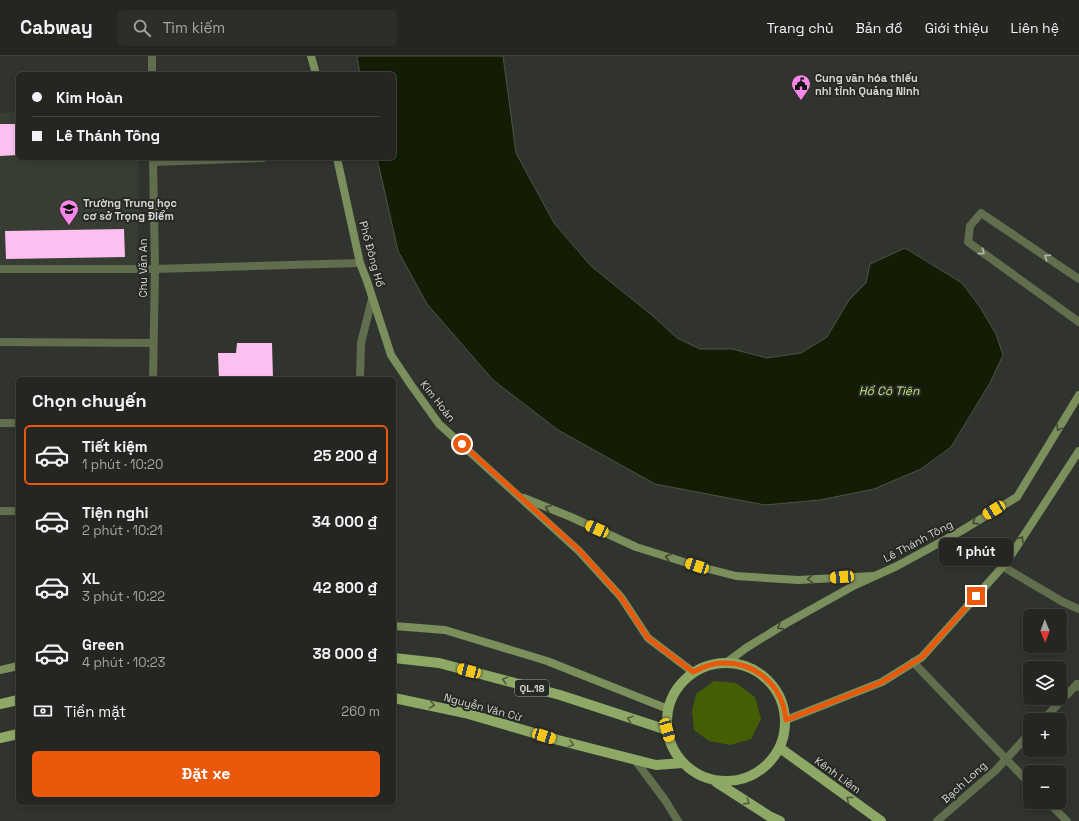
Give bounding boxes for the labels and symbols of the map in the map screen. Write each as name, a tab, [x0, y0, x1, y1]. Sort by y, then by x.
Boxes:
place label: Cung văn hóa thiếu nhi tỉnh Quảng Ninh	[815, 71, 920, 98]
public building icon: Cung văn hóa thiếu nhi tỉnh Quảng Ninh	[790, 73, 812, 101]
place label: Trường Trung học cơ sở Trọng Điểm	[83, 196, 177, 223]
school or university icon: Trường Trung học cơ sở Trọng Điểm	[58, 198, 80, 226]
street label: Phố Đông Hồ	[356, 219, 388, 289]
street label: Chu Văn An	[136, 239, 150, 297]
one-way arrow	[977, 248, 984, 255]
one-way arrow	[1044, 255, 1051, 262]
street label: Kim Hoàn	[417, 377, 459, 425]
water label: Hồ Cô Tiên	[859, 383, 920, 399]
one-way arrow	[1056, 424, 1063, 431]
route start	[453, 435, 471, 453]
car	[981, 499, 1007, 521]
one-way arrow	[545, 504, 552, 512]
street label: Lê Thánh Tông	[881, 517, 955, 565]
one-way arrow	[972, 518, 979, 525]
car	[584, 519, 610, 539]
one-way arrow	[1017, 537, 1024, 544]
callout: 1 phút	[939, 538, 1013, 566]
one-way arrow	[665, 553, 672, 562]
car	[684, 557, 710, 575]
car	[830, 570, 854, 584]
one-way arrow	[807, 575, 813, 584]
route end	[967, 587, 985, 605]
north arrow	[1023, 609, 1067, 653]
one-way arrow	[777, 622, 784, 629]
car	[456, 662, 482, 680]
one-way arrow	[502, 677, 509, 685]
road number: QL.18	[515, 680, 549, 696]
street label: Nguyễn Văn Cừ	[442, 690, 524, 724]
one-way arrow	[429, 701, 435, 709]
one-way arrow	[626, 715, 633, 723]
car	[658, 717, 676, 743]
car	[531, 727, 557, 745]
one-way arrow	[567, 739, 574, 748]
street label: Kênh Liêm	[812, 753, 864, 797]
street label: Bạch Long	[938, 758, 990, 806]
one-way arrow	[743, 797, 750, 804]
one-way arrow	[847, 797, 854, 804]

